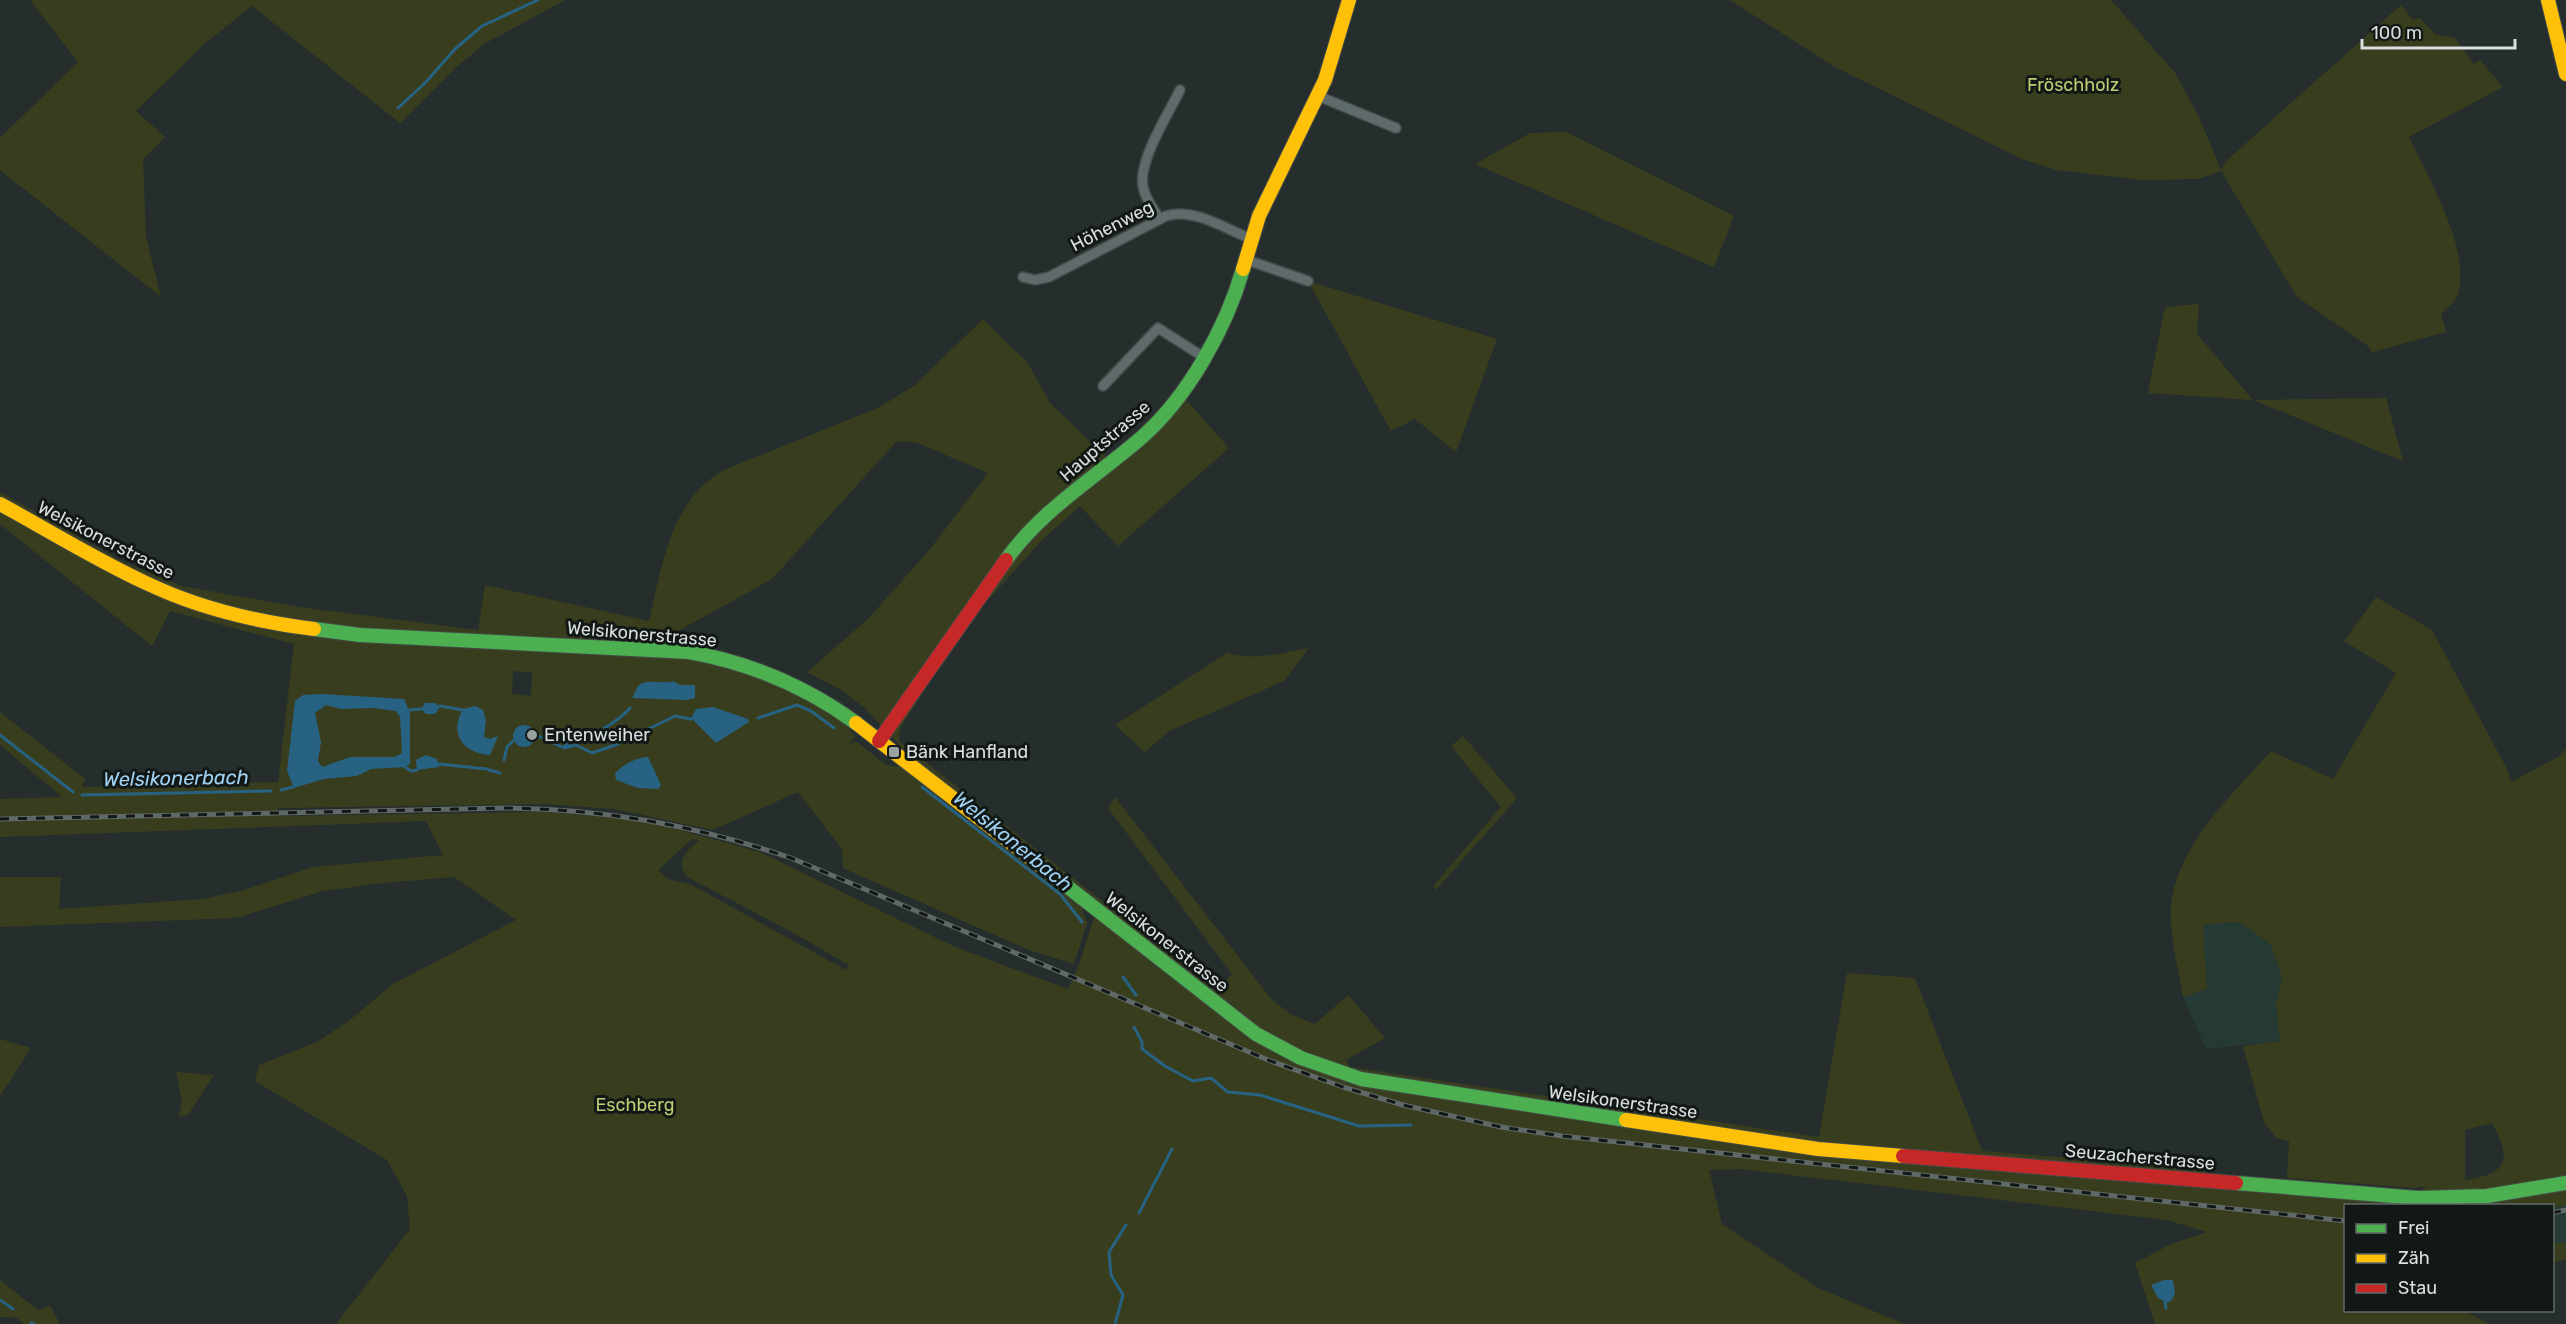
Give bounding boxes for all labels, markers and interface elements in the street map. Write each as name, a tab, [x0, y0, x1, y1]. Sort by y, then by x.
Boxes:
scale bar	[2362, 12, 2515, 50]
text: 100 m	[2371, 22, 2422, 44]
park label: Fröschholz	[2027, 74, 2119, 96]
street label: Höhenweg	[1067, 196, 1157, 256]
street label: Hauptstrasse	[1055, 396, 1155, 486]
street label: Welsikonerstrasse	[34, 496, 178, 584]
street label: Welsikonerstrasse	[566, 616, 718, 652]
place label: Entenweiher	[544, 724, 650, 746]
marker: Entenweiher	[525, 728, 539, 742]
place label: Bänk Hanfland	[906, 741, 1028, 763]
marker: Bänk Hanfland	[887, 745, 901, 759]
water label: Welsikonerbach	[103, 765, 249, 791]
water label: Welsikonerbach	[949, 786, 1077, 896]
street label: Welsikonerstrasse	[1101, 887, 1233, 997]
street label: Welsikonerstrasse	[1547, 1081, 1699, 1123]
park label: Eschberg	[595, 1094, 675, 1116]
street label: Seuzacherstrasse	[2064, 1139, 2216, 1175]
legend	[2344, 1204, 2554, 1312]
text: Frei	[2398, 1217, 2429, 1239]
text: Zäh	[2398, 1247, 2430, 1269]
text: Stau	[2398, 1277, 2437, 1299]

